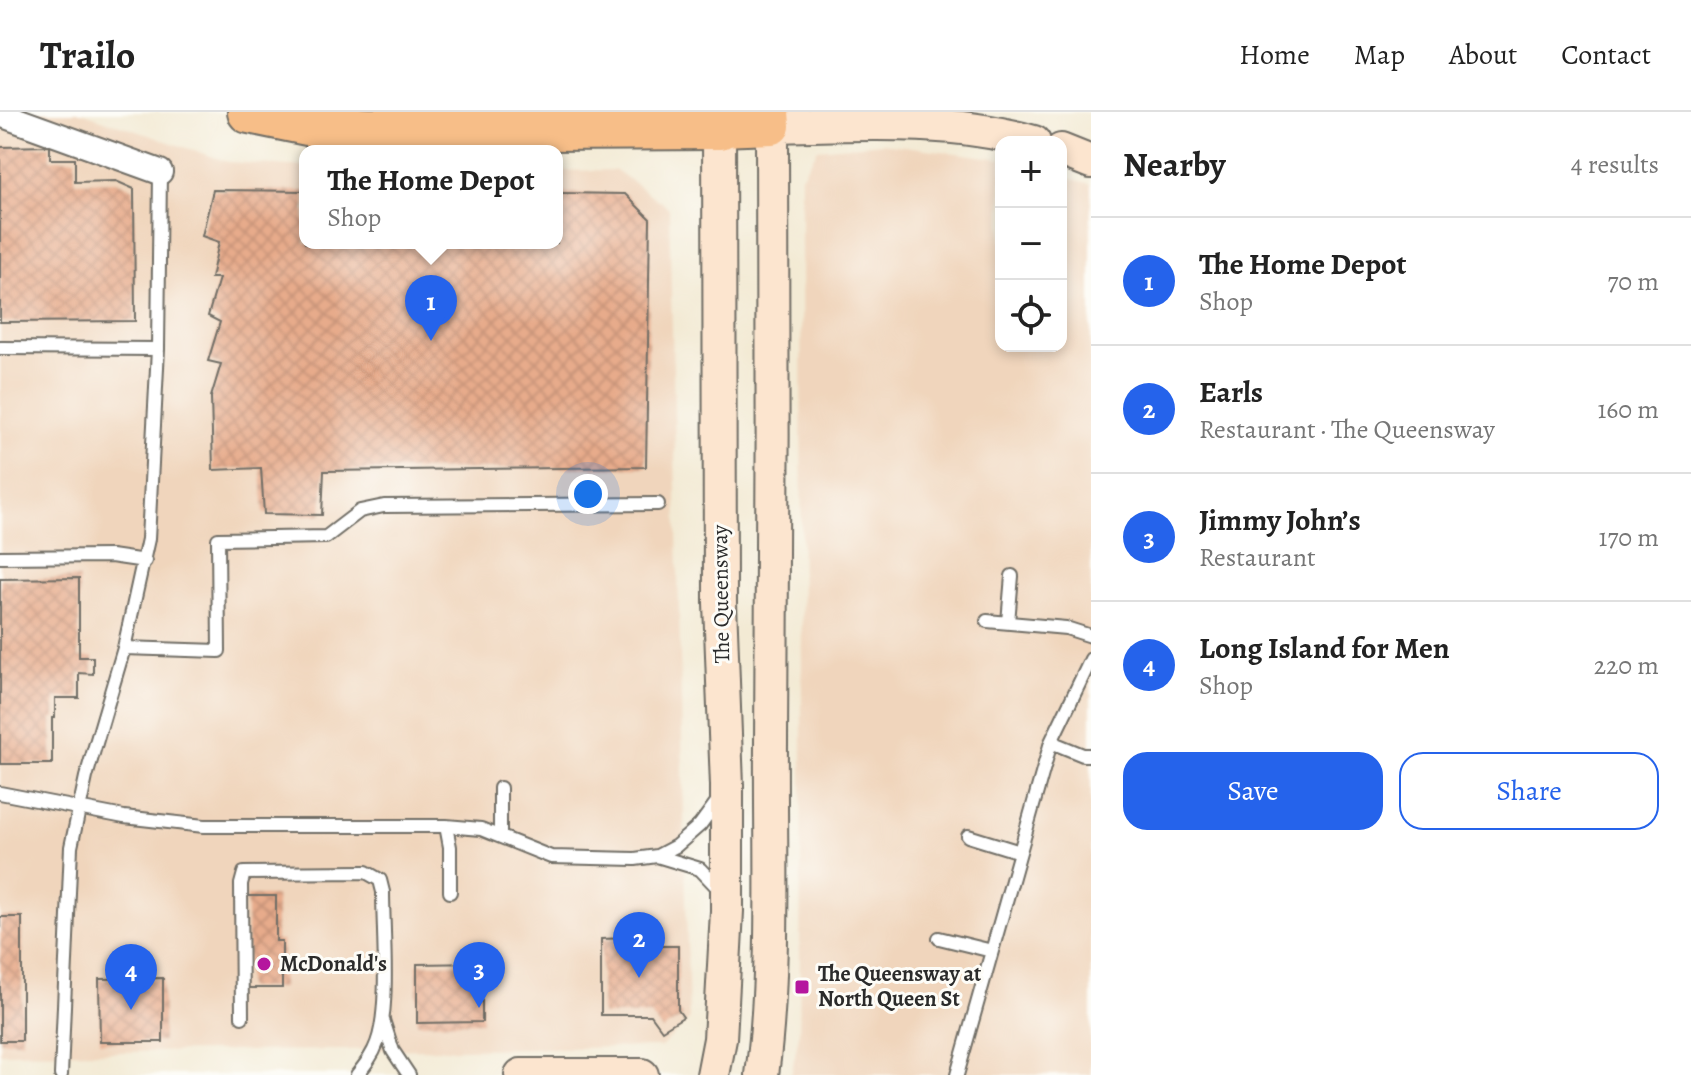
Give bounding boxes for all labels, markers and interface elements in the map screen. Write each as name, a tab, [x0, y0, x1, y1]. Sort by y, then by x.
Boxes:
text: Trailo	[40, 29, 135, 81]
text: Home	[1239, 36, 1310, 74]
text: Map	[1354, 36, 1405, 74]
text: About	[1449, 36, 1517, 74]
text: Contact	[1561, 36, 1651, 74]
map controls	[995, 136, 1067, 352]
button: +	[995, 136, 1067, 208]
text: Nearby	[1123, 141, 1226, 188]
popup	[299, 145, 563, 249]
text: 4 results	[1571, 147, 1659, 182]
text: The Home Depot	[327, 160, 535, 200]
text: Shop	[327, 200, 381, 235]
button: −	[995, 208, 1067, 280]
text: The Home Depot	[1199, 244, 1406, 284]
text: 1	[1144, 264, 1154, 299]
text: 70 m	[1607, 264, 1659, 299]
pin: 1	[405, 275, 457, 341]
button: locate	[995, 280, 1067, 352]
text: Shop	[1199, 284, 1253, 319]
text: Earls	[1199, 372, 1263, 412]
text: 2	[1143, 392, 1155, 427]
text: 160 m	[1597, 392, 1659, 427]
text: Restaurant · The Queensway	[1199, 412, 1495, 447]
your location	[568, 474, 608, 514]
text: Jimmy John’s	[1199, 500, 1361, 540]
text: 3	[1143, 520, 1155, 555]
text: 170 m	[1599, 520, 1659, 555]
street label: The Queensway	[705, 524, 737, 664]
text: Restaurant	[1199, 540, 1316, 575]
text: Long Island for Men	[1199, 628, 1450, 668]
text: 4	[1143, 648, 1155, 683]
text: 220 m	[1594, 648, 1659, 683]
text: Shop	[1199, 668, 1253, 703]
button: Save	[1123, 752, 1383, 830]
button: Share	[1399, 752, 1659, 830]
pin: 2	[613, 912, 665, 978]
pin: 3	[453, 942, 505, 1008]
pin: 4	[105, 944, 157, 1010]
place label: McDonald's	[280, 949, 387, 979]
marker: McDonald's	[255, 955, 273, 973]
place label: The Queensway at North Queen St	[818, 959, 982, 1014]
marker: The Queensway at North Queen St	[793, 978, 811, 996]

